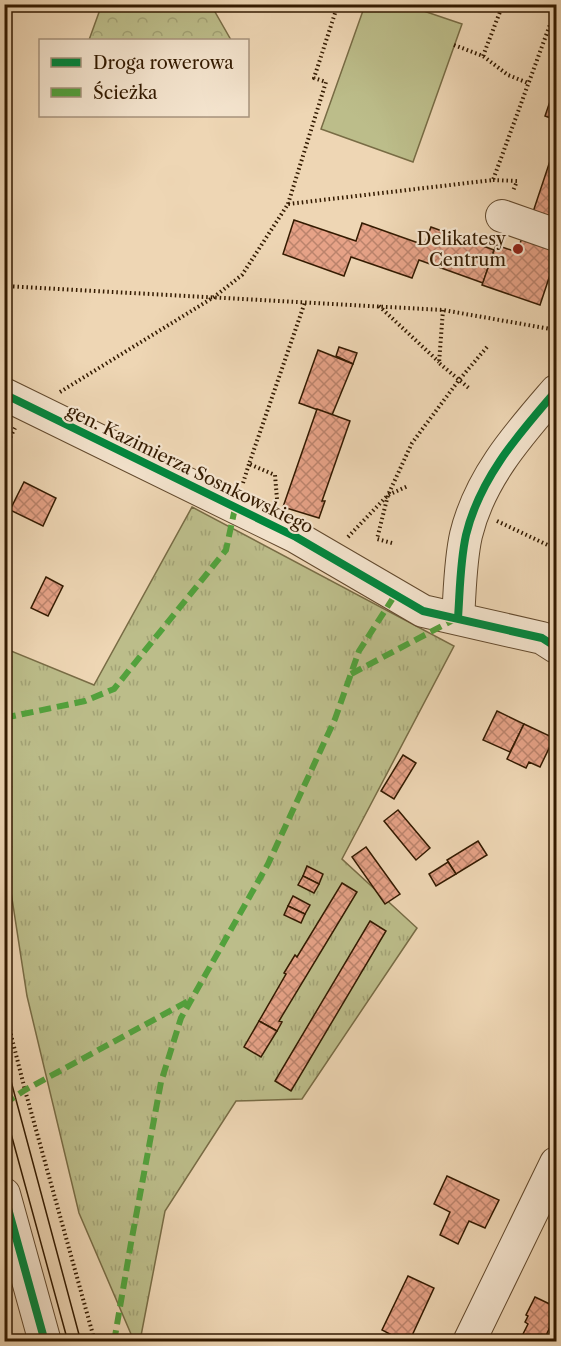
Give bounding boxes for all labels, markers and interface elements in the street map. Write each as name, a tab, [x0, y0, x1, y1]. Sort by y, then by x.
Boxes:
legend	[39, 39, 249, 117]
text: Droga rowerowa	[93, 52, 234, 74]
text: Ścieżka	[93, 81, 158, 104]
place label: Delikatesy Centrum	[417, 228, 507, 271]
marker: Delikatesy Centrum	[511, 242, 525, 256]
street label: gen. Kazimierza Sosnkowskiego	[63, 400, 317, 538]

